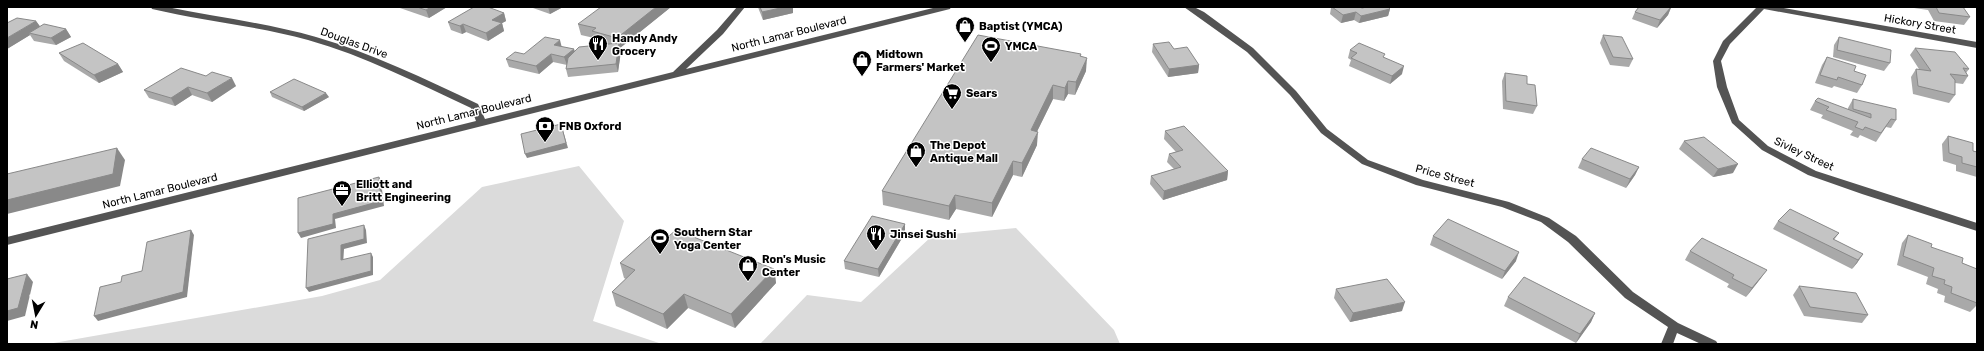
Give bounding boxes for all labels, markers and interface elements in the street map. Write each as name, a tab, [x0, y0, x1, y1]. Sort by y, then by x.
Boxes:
street label: Hickory Street	[1883, 11, 1958, 37]
street label: North Lamar Boulevard	[730, 13, 848, 55]
shop icon: Baptist (YMCA)	[954, 15, 976, 43]
place label: Baptist (YMCA)	[979, 20, 1062, 33]
street label: Douglas Drive	[319, 25, 389, 61]
place label: Handy Andy Grocery	[612, 32, 678, 58]
restaurant icon: Handy Andy Grocery	[587, 33, 609, 61]
sports icon: YMCA	[980, 35, 1002, 63]
place label: YMCA	[1005, 40, 1037, 53]
place label: Midtown Farmers' Market	[876, 48, 965, 74]
shop icon: Midtown Farmers' Market	[851, 49, 873, 77]
supermarket icon: Sears	[941, 82, 963, 110]
place label: Sears	[966, 87, 997, 100]
street label: North Lamar Boulevard	[415, 91, 533, 133]
bank icon: FNB Oxford	[534, 115, 556, 143]
place label: FNB Oxford	[559, 120, 621, 133]
street label: Sivley Street	[1772, 134, 1837, 174]
place label: The Depot Antique Mall	[930, 139, 998, 165]
shop icon: The Depot Antique Mall	[905, 140, 927, 168]
street label: Price Street	[1414, 162, 1477, 190]
street label: North Lamar Boulevard	[101, 170, 219, 212]
place label: Elliott and Britt Engineering	[356, 178, 451, 204]
office icon: Elliott and Britt Engineering	[331, 179, 353, 207]
restaurant icon: Jinsei Sushi	[865, 223, 887, 251]
place label: Southern Star Yoga Center	[674, 226, 752, 252]
sports icon: Southern Star Yoga Center	[649, 227, 671, 255]
place label: Jinsei Sushi	[890, 228, 956, 241]
place label: Ron's Music Center	[762, 253, 826, 279]
shop icon: Ron's Music Center	[737, 254, 759, 282]
north arrow	[16, 295, 56, 335]
text: N	[29, 317, 39, 331]

